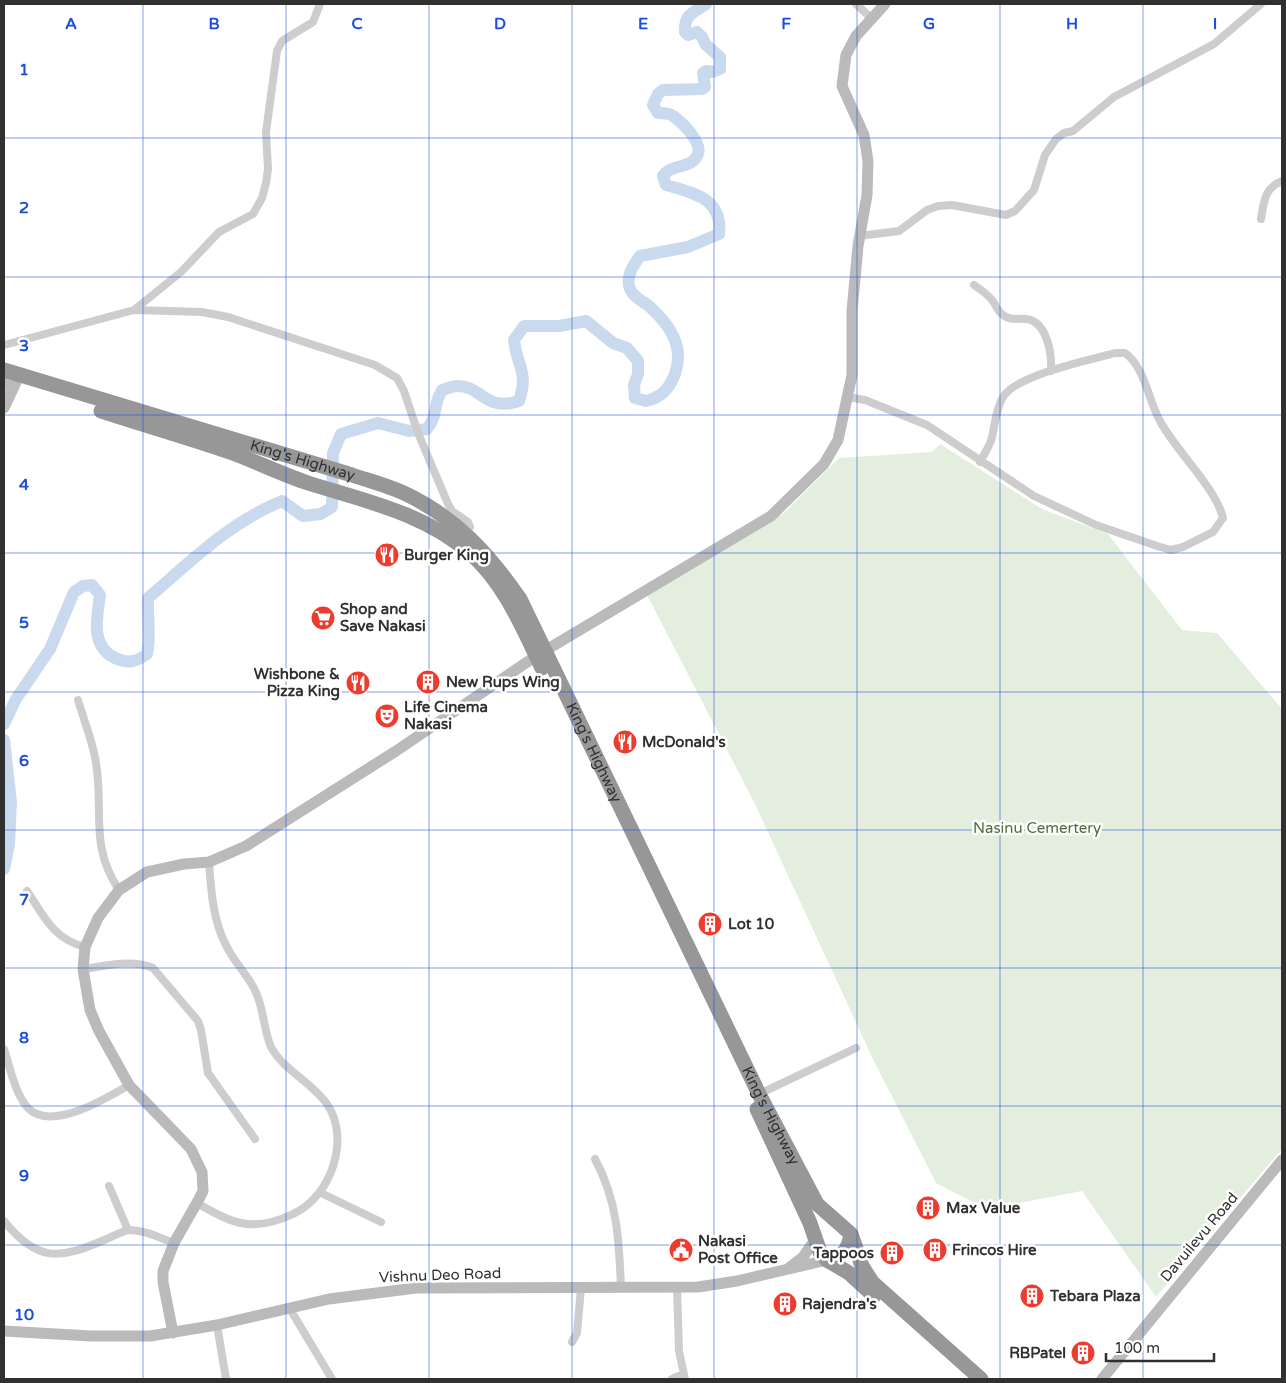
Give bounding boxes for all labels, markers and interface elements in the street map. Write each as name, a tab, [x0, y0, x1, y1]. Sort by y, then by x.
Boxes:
text: A	[65, 14, 77, 34]
text: B	[208, 14, 220, 34]
text: C	[351, 14, 363, 34]
text: D	[494, 14, 506, 34]
text: E	[638, 14, 648, 34]
text: F	[781, 14, 791, 34]
text: G	[923, 14, 935, 34]
text: H	[1066, 14, 1078, 34]
text: I	[1213, 14, 1217, 34]
text: 1	[19, 60, 29, 80]
text: 2	[19, 198, 29, 218]
text: 3	[19, 336, 29, 356]
street label: King's Highway	[248, 436, 357, 484]
text: 4	[19, 475, 29, 495]
restaurant icon: Burger King	[374, 542, 400, 568]
place label: Burger King	[404, 546, 489, 565]
place label: Shop and Save Nakasi	[340, 600, 426, 635]
supermarket icon: Shop and Save Nakasi	[310, 605, 336, 631]
text: 5	[19, 613, 29, 633]
place label: Wishbone & Pizza King	[254, 665, 340, 701]
building icon: New Rups Wing	[415, 669, 441, 695]
restaurant icon: Wishbone & Pizza King	[345, 670, 371, 696]
place label: New Rups Wing	[446, 673, 560, 692]
place label: Life Cinema Nakasi	[404, 698, 488, 733]
street label: King's Highway	[562, 700, 626, 805]
theatre icon: Life Cinema Nakasi	[374, 703, 400, 729]
restaurant icon: McDonald's	[612, 729, 638, 755]
place label: McDonald's	[642, 733, 726, 751]
text: 6	[19, 751, 29, 771]
park label: Nasinu Cemertery	[973, 819, 1101, 837]
text: 7	[19, 890, 29, 910]
building icon: Lot 10	[697, 911, 723, 937]
place label: Lot 10	[728, 915, 775, 933]
text: 8	[19, 1028, 29, 1048]
street label: King's Highway	[738, 1063, 804, 1168]
text: 9	[19, 1166, 29, 1186]
street label: Davuilevu Road	[1156, 1189, 1242, 1285]
building icon: Max Value	[915, 1195, 941, 1221]
place label: Max Value	[946, 1199, 1021, 1217]
place label: Nakasi Post Office	[698, 1232, 778, 1267]
public building icon: Nakasi Post Office	[668, 1237, 694, 1263]
building icon: Frincos Hire	[922, 1237, 948, 1263]
building icon: Tappoos	[879, 1240, 905, 1266]
place label: Frincos Hire	[952, 1241, 1037, 1259]
place label: Tappoos	[812, 1244, 874, 1263]
street label: Vishnu Deo Road	[378, 1264, 502, 1286]
building icon: Tebara Plaza	[1019, 1283, 1045, 1309]
place label: Tebara Plaza	[1049, 1287, 1141, 1305]
building icon: Rajendra's	[772, 1291, 798, 1317]
place label: Rajendra's	[802, 1295, 877, 1314]
text: 10	[14, 1305, 34, 1325]
scale bar	[1106, 1330, 1214, 1362]
text: 100 m	[1114, 1339, 1160, 1357]
building icon: RBPatel	[1070, 1340, 1096, 1366]
place label: RBPatel	[1009, 1344, 1066, 1362]

